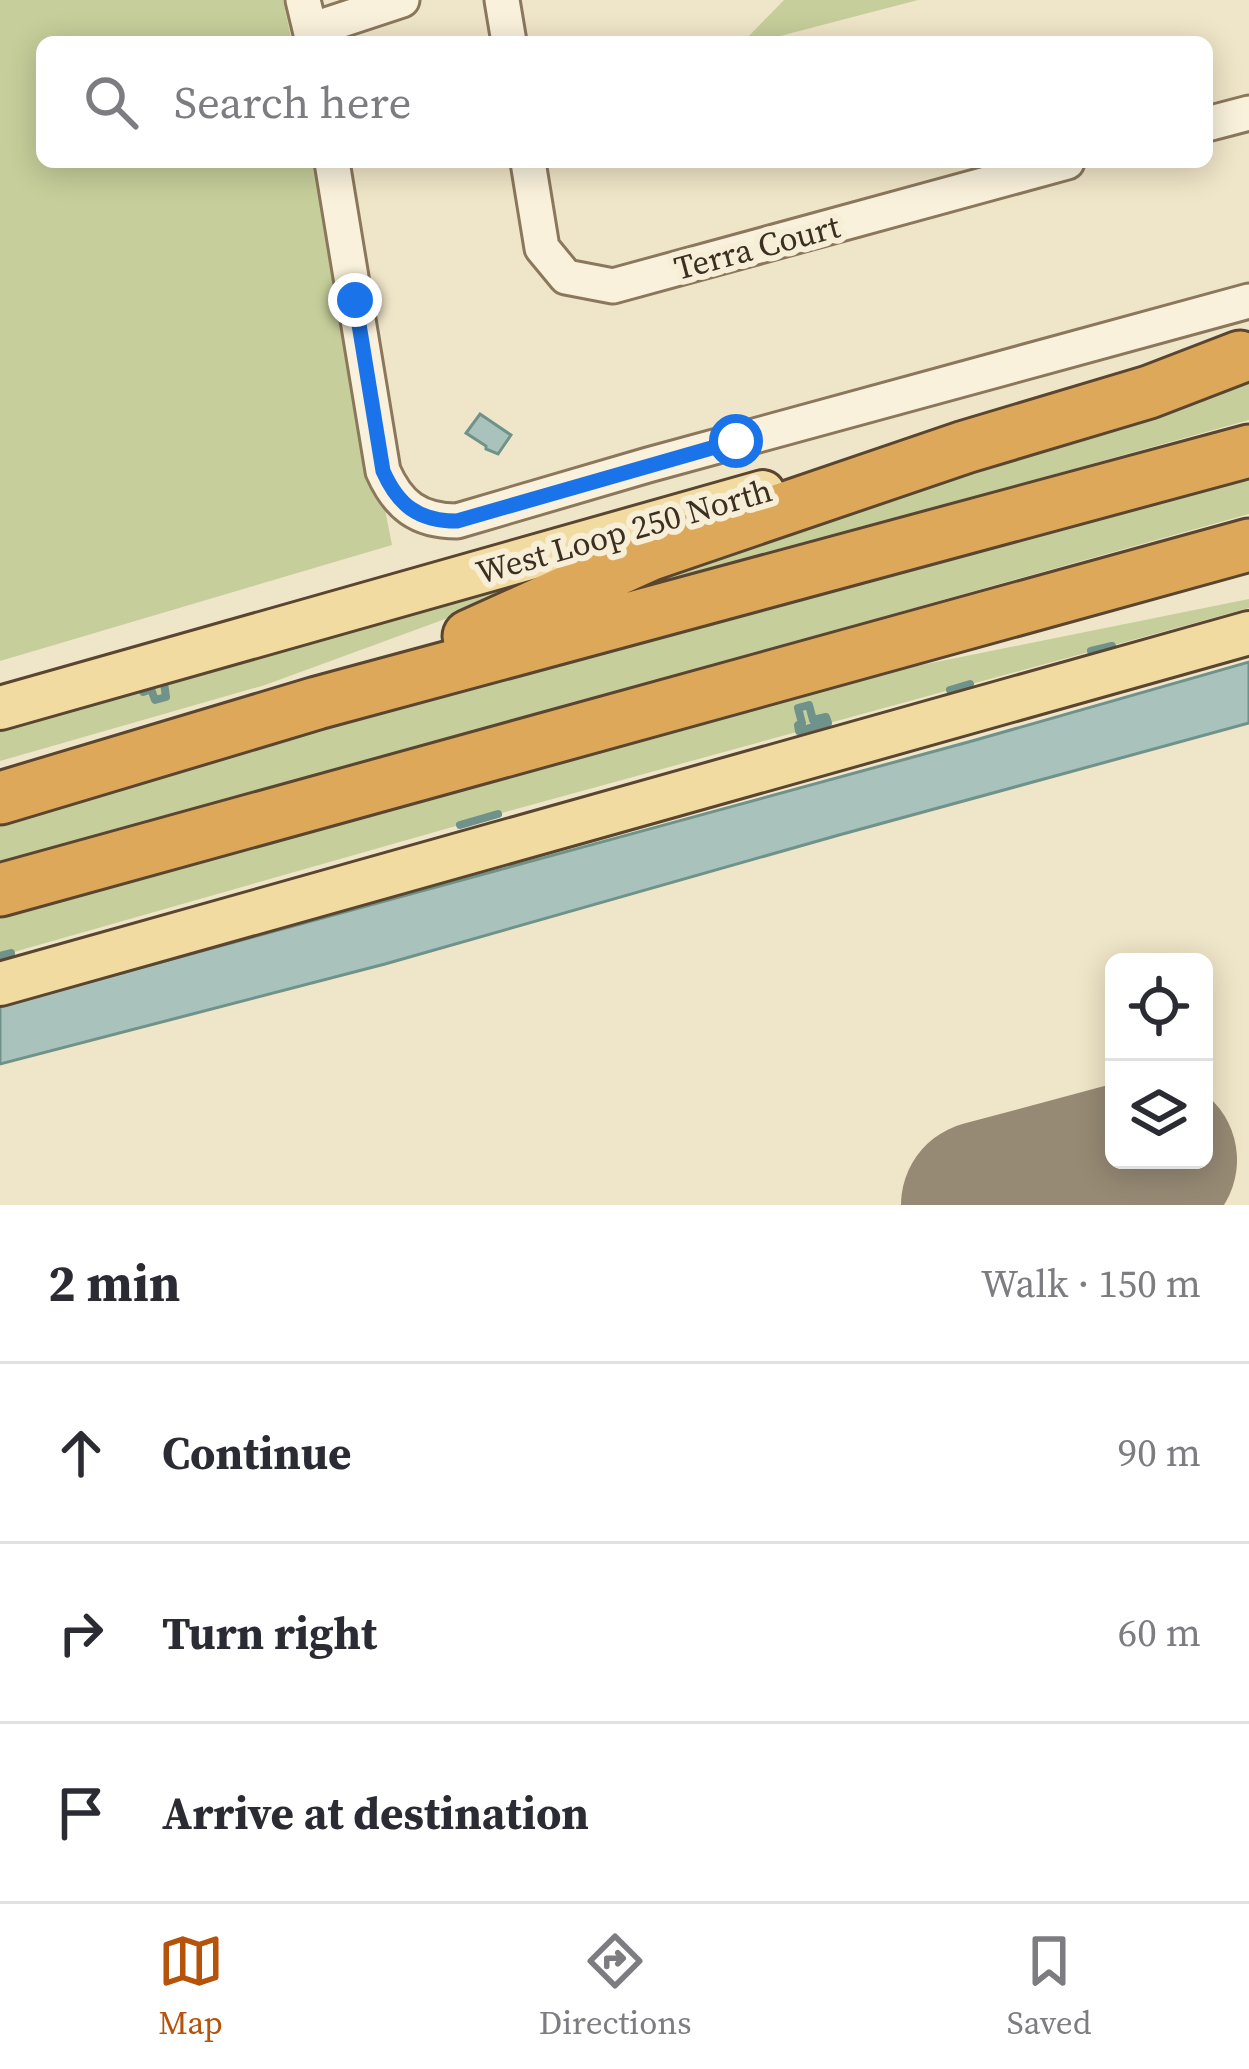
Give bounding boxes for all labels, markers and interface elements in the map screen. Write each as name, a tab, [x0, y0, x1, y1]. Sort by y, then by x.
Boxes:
search box	[36, 36, 1213, 168]
icon: search	[78, 69, 144, 135]
text: Search here	[174, 71, 411, 133]
street label: Terra Court	[669, 203, 845, 291]
route end	[328, 273, 382, 327]
route start	[709, 414, 763, 468]
street label: West Loop 250 North	[471, 467, 777, 595]
map controls	[1105, 953, 1213, 1169]
button: locate	[1105, 953, 1213, 1061]
button: layers	[1105, 1061, 1213, 1169]
text: 2 min	[48, 1248, 180, 1318]
text: Walk · 150 m	[981, 1257, 1201, 1310]
icon: ahead	[48, 1420, 114, 1486]
text: Continue	[162, 1422, 351, 1484]
text: 90 m	[1118, 1426, 1201, 1479]
icon: right	[48, 1600, 114, 1666]
text: Turn right	[162, 1602, 377, 1664]
text: 60 m	[1118, 1606, 1201, 1659]
icon: arrive	[48, 1780, 114, 1846]
text: Arrive at destination	[162, 1782, 589, 1844]
tab: Map	[158, 1928, 224, 2045]
tab: Directions	[539, 1928, 692, 2045]
tab: Saved	[1007, 1928, 1091, 2045]

